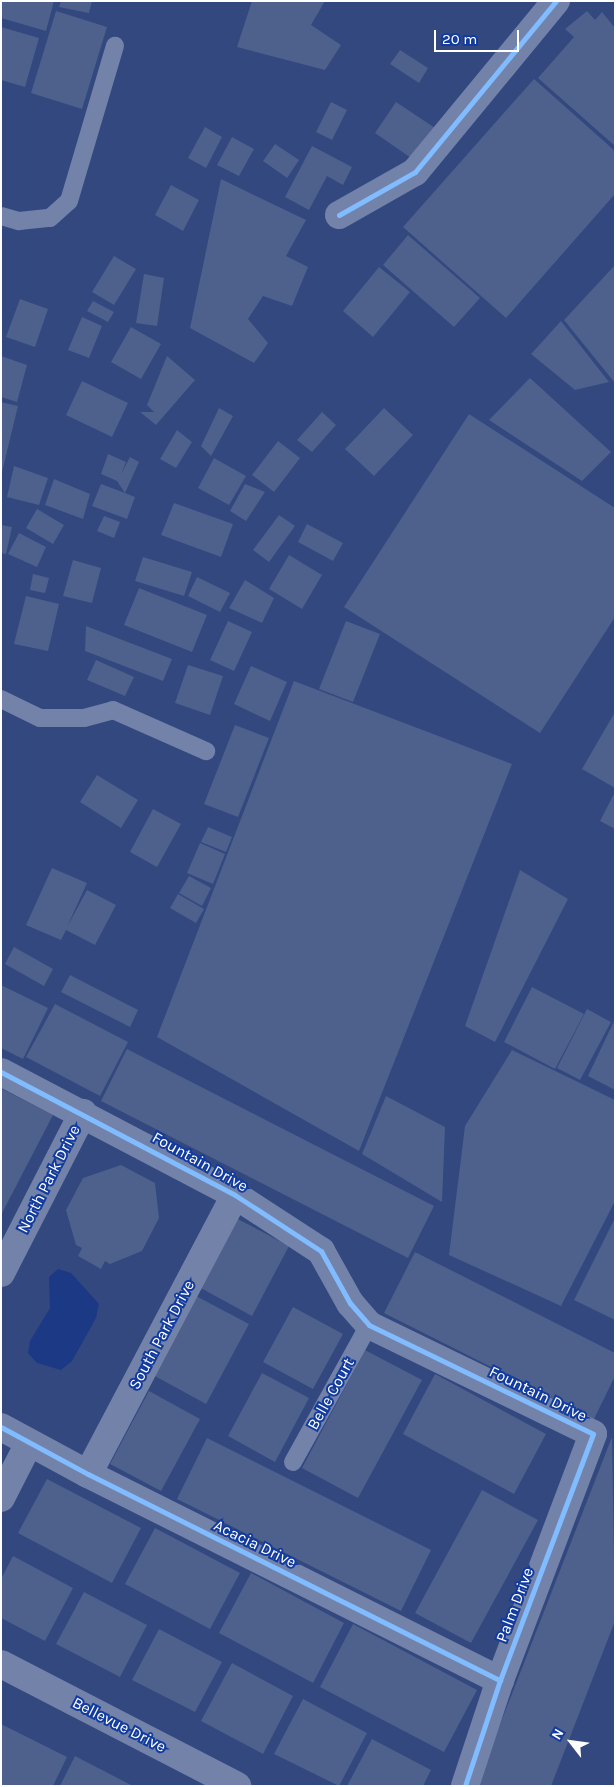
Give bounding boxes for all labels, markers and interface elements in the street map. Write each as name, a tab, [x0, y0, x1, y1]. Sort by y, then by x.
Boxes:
scale bar	[436, 20, 521, 52]
text: 20 m	[442, 30, 477, 48]
street label: North Park Drive	[14, 1122, 84, 1236]
street label: Fountain Drive	[149, 1128, 251, 1196]
street label: South Park Drive	[125, 1277, 199, 1393]
street label: Belle Court	[303, 1355, 359, 1433]
street label: Fountain Drive	[486, 1362, 590, 1426]
street label: Acacia Drive	[211, 1516, 299, 1572]
street label: Palm Drive	[492, 1565, 538, 1645]
street label: Bellevue Drive	[69, 1693, 169, 1757]
north arrow	[546, 1717, 596, 1767]
text: N	[548, 1726, 567, 1743]

